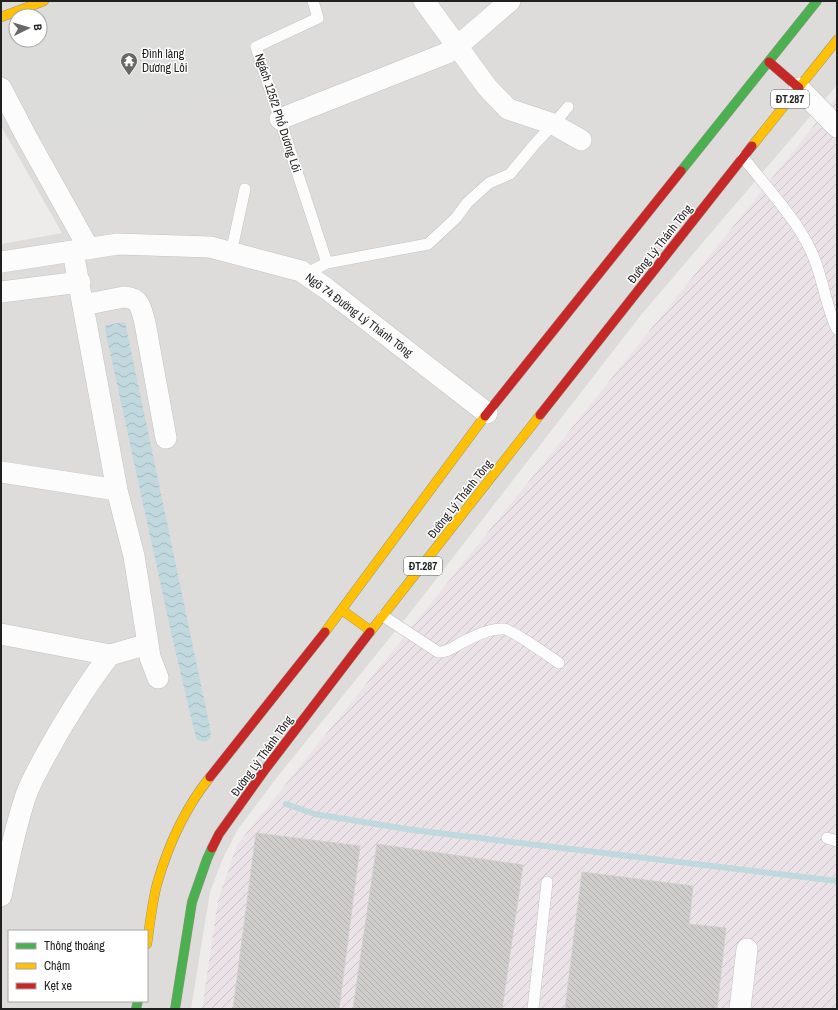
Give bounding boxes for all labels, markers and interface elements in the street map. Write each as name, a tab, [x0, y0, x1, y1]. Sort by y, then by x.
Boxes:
north arrow	[8, 8, 48, 48]
text: B	[31, 23, 45, 31]
place label: Đình làng Dương Lôi	[142, 46, 187, 76]
temple icon: Đình làng Dương Lôi	[119, 51, 139, 76]
street label: Ngách 125/2 Phố Dương Lôi	[251, 51, 305, 175]
road number: ĐT.287	[771, 90, 809, 108]
street label: Đường Lý Thánh Tông	[624, 201, 696, 287]
street label: Ngõ 74 Đường Lý Thánh Tông	[302, 269, 416, 361]
street label: Đường Lý Thánh Tông	[424, 456, 496, 542]
road number: ĐT.287	[404, 557, 442, 575]
street label: Đường Lý Thánh Tông	[227, 712, 297, 800]
legend	[8, 930, 148, 1002]
text: Thông thoáng	[44, 938, 105, 954]
text: Chậm	[44, 958, 70, 974]
text: Kẹt xe	[44, 978, 72, 994]

